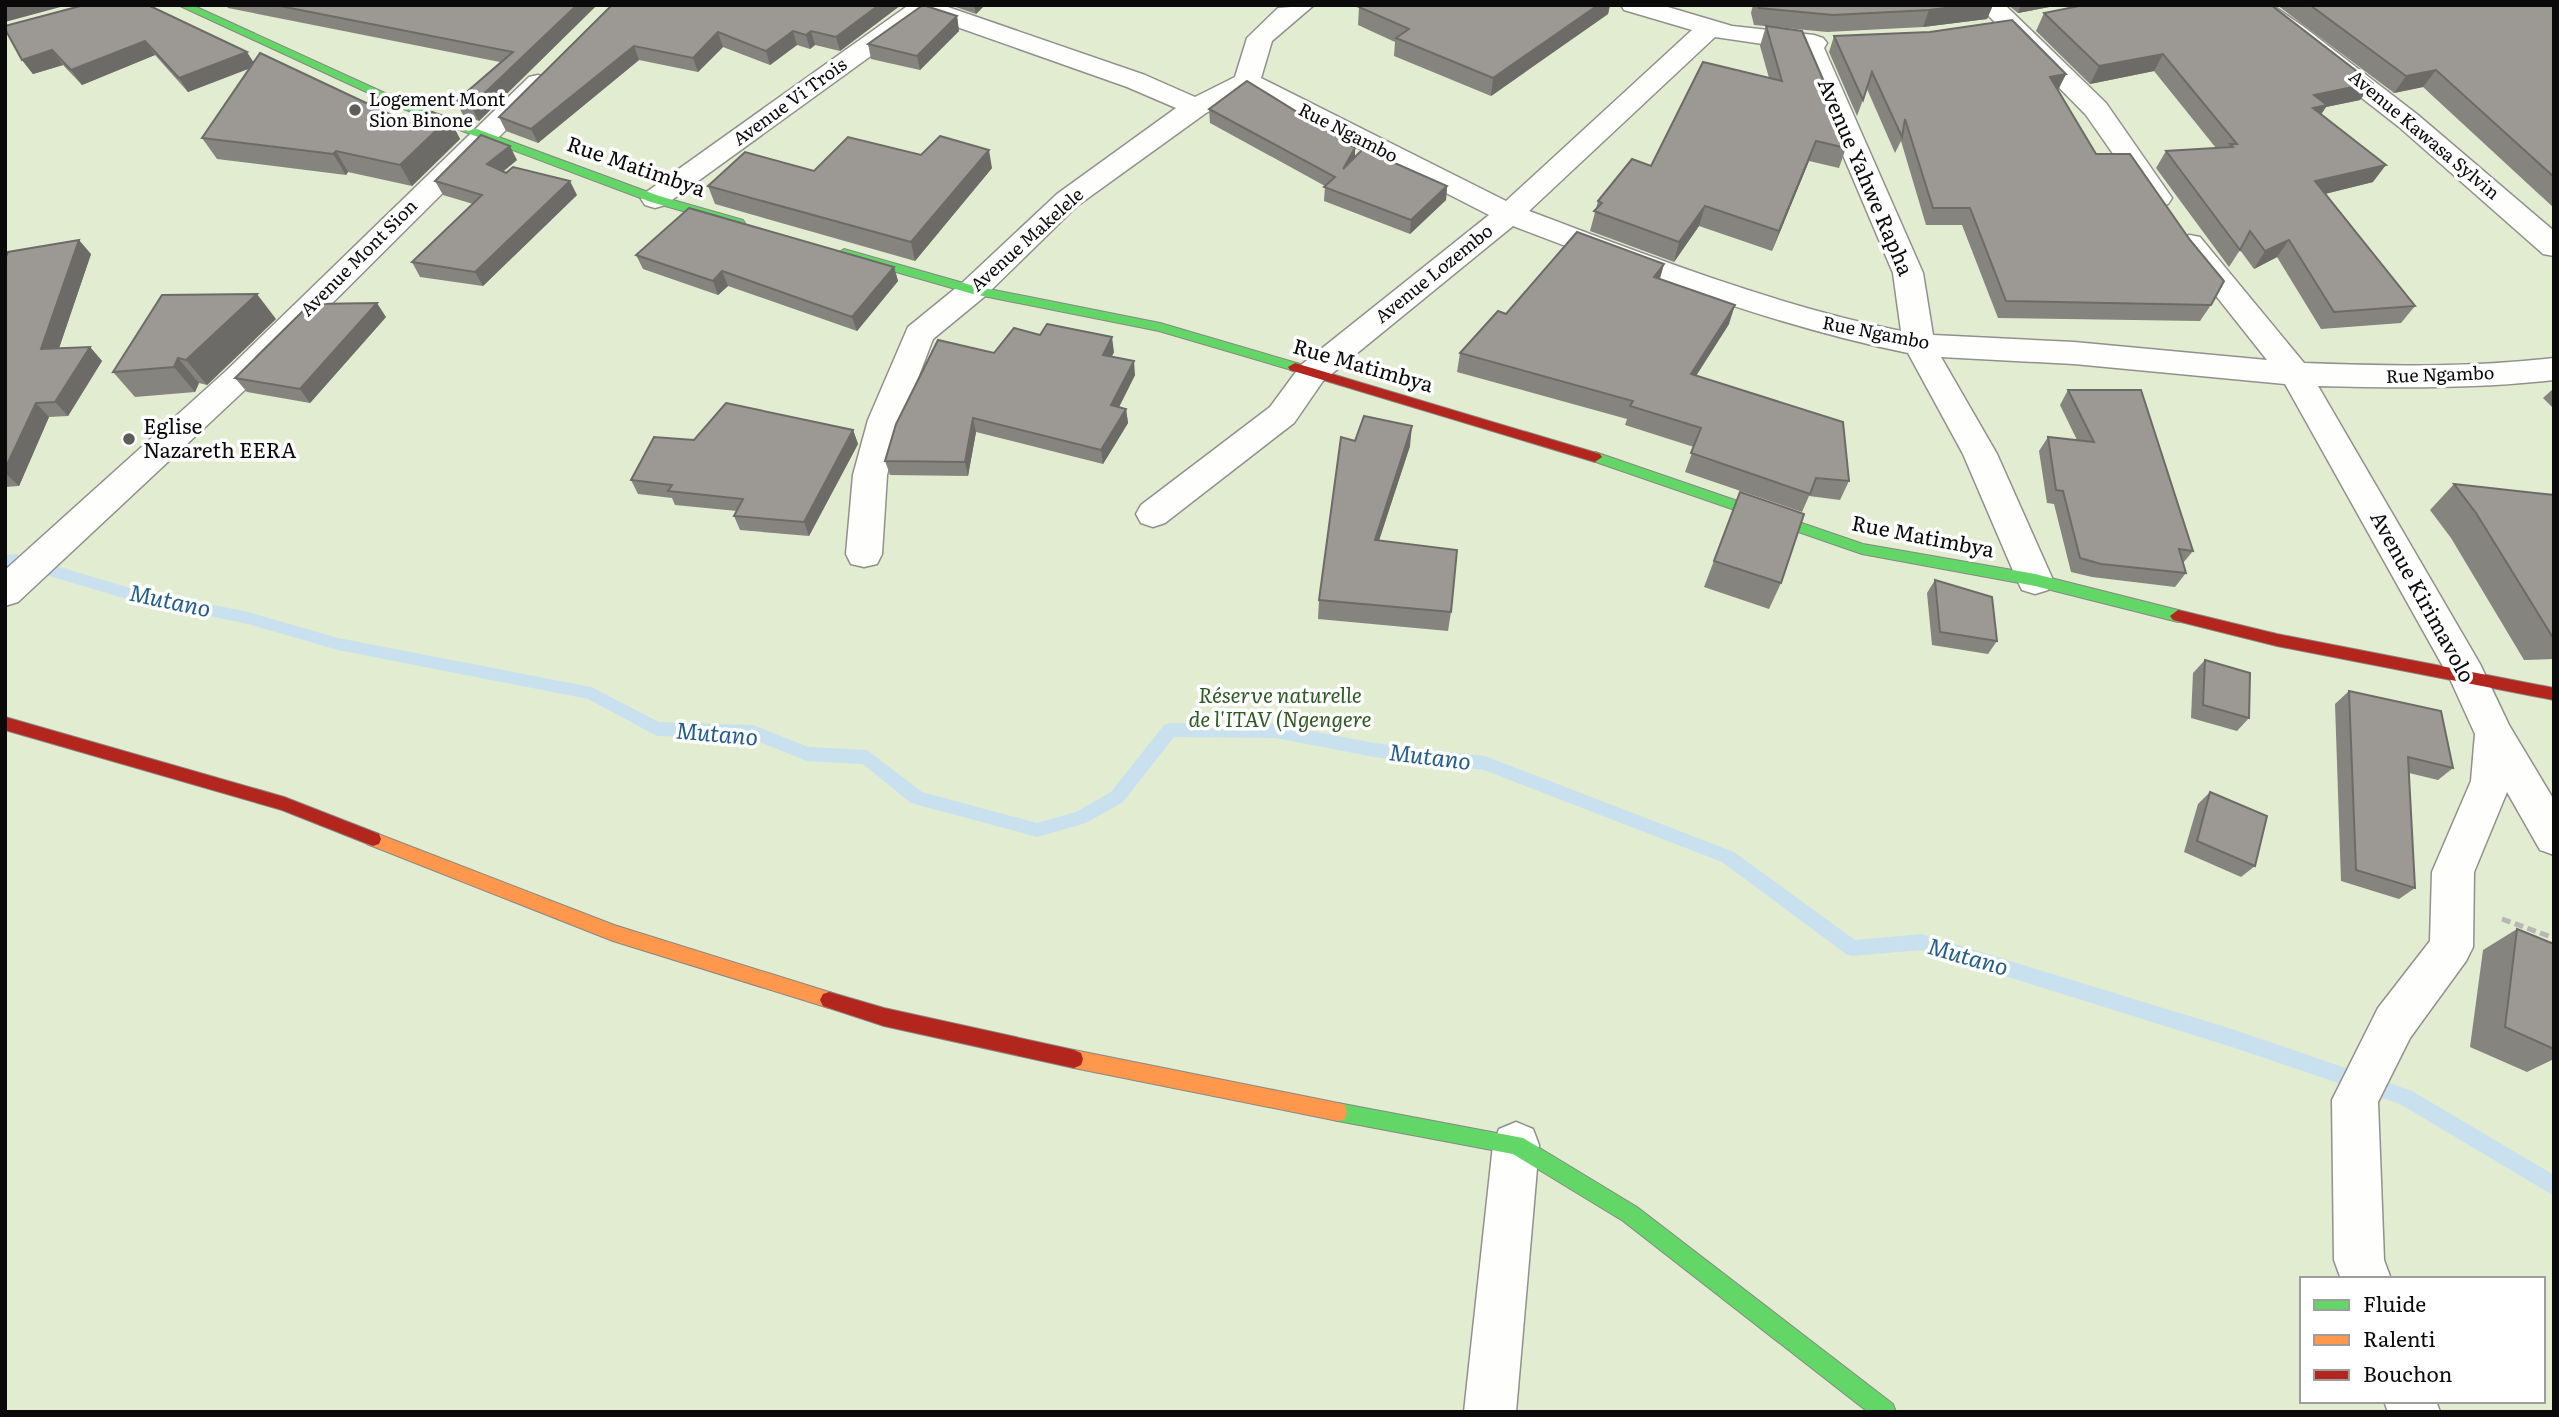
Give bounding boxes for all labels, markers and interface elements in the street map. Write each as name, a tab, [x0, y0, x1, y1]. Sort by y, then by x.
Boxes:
street label: Avenue Vi Trois	[726, 50, 852, 151]
street label: Avenue Kawasa Sylvin	[2344, 63, 2506, 205]
street label: Avenue Yahwe Rapha	[1812, 72, 1923, 280]
place label: Logement Mont Sion Binone	[369, 85, 506, 133]
street label: Rue Ngambo	[1294, 95, 1403, 168]
marker: Logement Mont Sion Binone	[347, 102, 363, 118]
street label: Rue Matimbya	[563, 126, 711, 203]
street label: Avenue Makelele	[963, 181, 1089, 297]
street label: Avenue Mont Sion	[293, 192, 423, 322]
street label: Avenue Lozembo	[1368, 217, 1498, 329]
street label: Rue Ngambo	[1820, 308, 1932, 355]
street label: Rue Matimbya	[1290, 329, 1438, 399]
street label: Rue Ngambo	[2385, 358, 2495, 389]
place label: Eglise Nazareth EERA	[143, 409, 297, 464]
marker: Eglise Nazareth EERA	[121, 431, 137, 447]
street label: Avenue Kirimavolo	[2364, 505, 2484, 687]
street label: Rue Matimbya	[1849, 506, 1998, 564]
water label: Mutano	[127, 574, 214, 624]
park label: Réserve naturelle de l'ITAV (Ngengere	[1189, 678, 1372, 733]
water label: Mutano	[675, 711, 760, 753]
water label: Mutano	[1387, 733, 1473, 777]
water label: Mutano	[1924, 927, 2013, 983]
legend	[2300, 1277, 2545, 1403]
text: Fluide	[2363, 1287, 2426, 1318]
text: Ralenti	[2363, 1322, 2436, 1353]
text: Bouchon	[2363, 1357, 2453, 1388]

